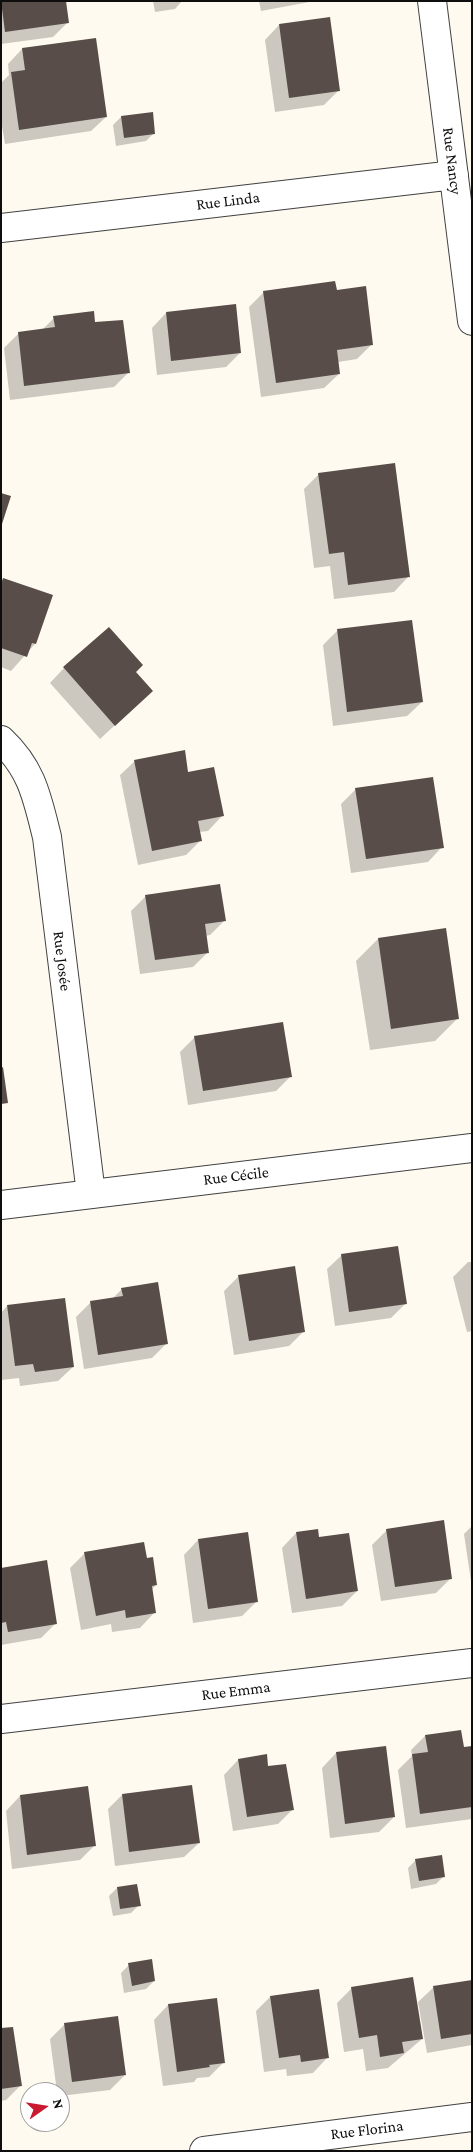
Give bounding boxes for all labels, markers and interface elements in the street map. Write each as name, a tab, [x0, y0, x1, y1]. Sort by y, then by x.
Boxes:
street label: Rue Nancy	[438, 126, 466, 196]
street label: Rue Linda	[195, 188, 261, 214]
street label: Rue Josée	[49, 930, 75, 992]
street label: Rue Cécile	[202, 1162, 270, 1190]
street label: Rue Emma	[201, 1677, 271, 1705]
north arrow	[20, 2082, 70, 2132]
text: N	[50, 2097, 68, 2110]
street label: Rue Florina	[330, 2116, 404, 2144]

